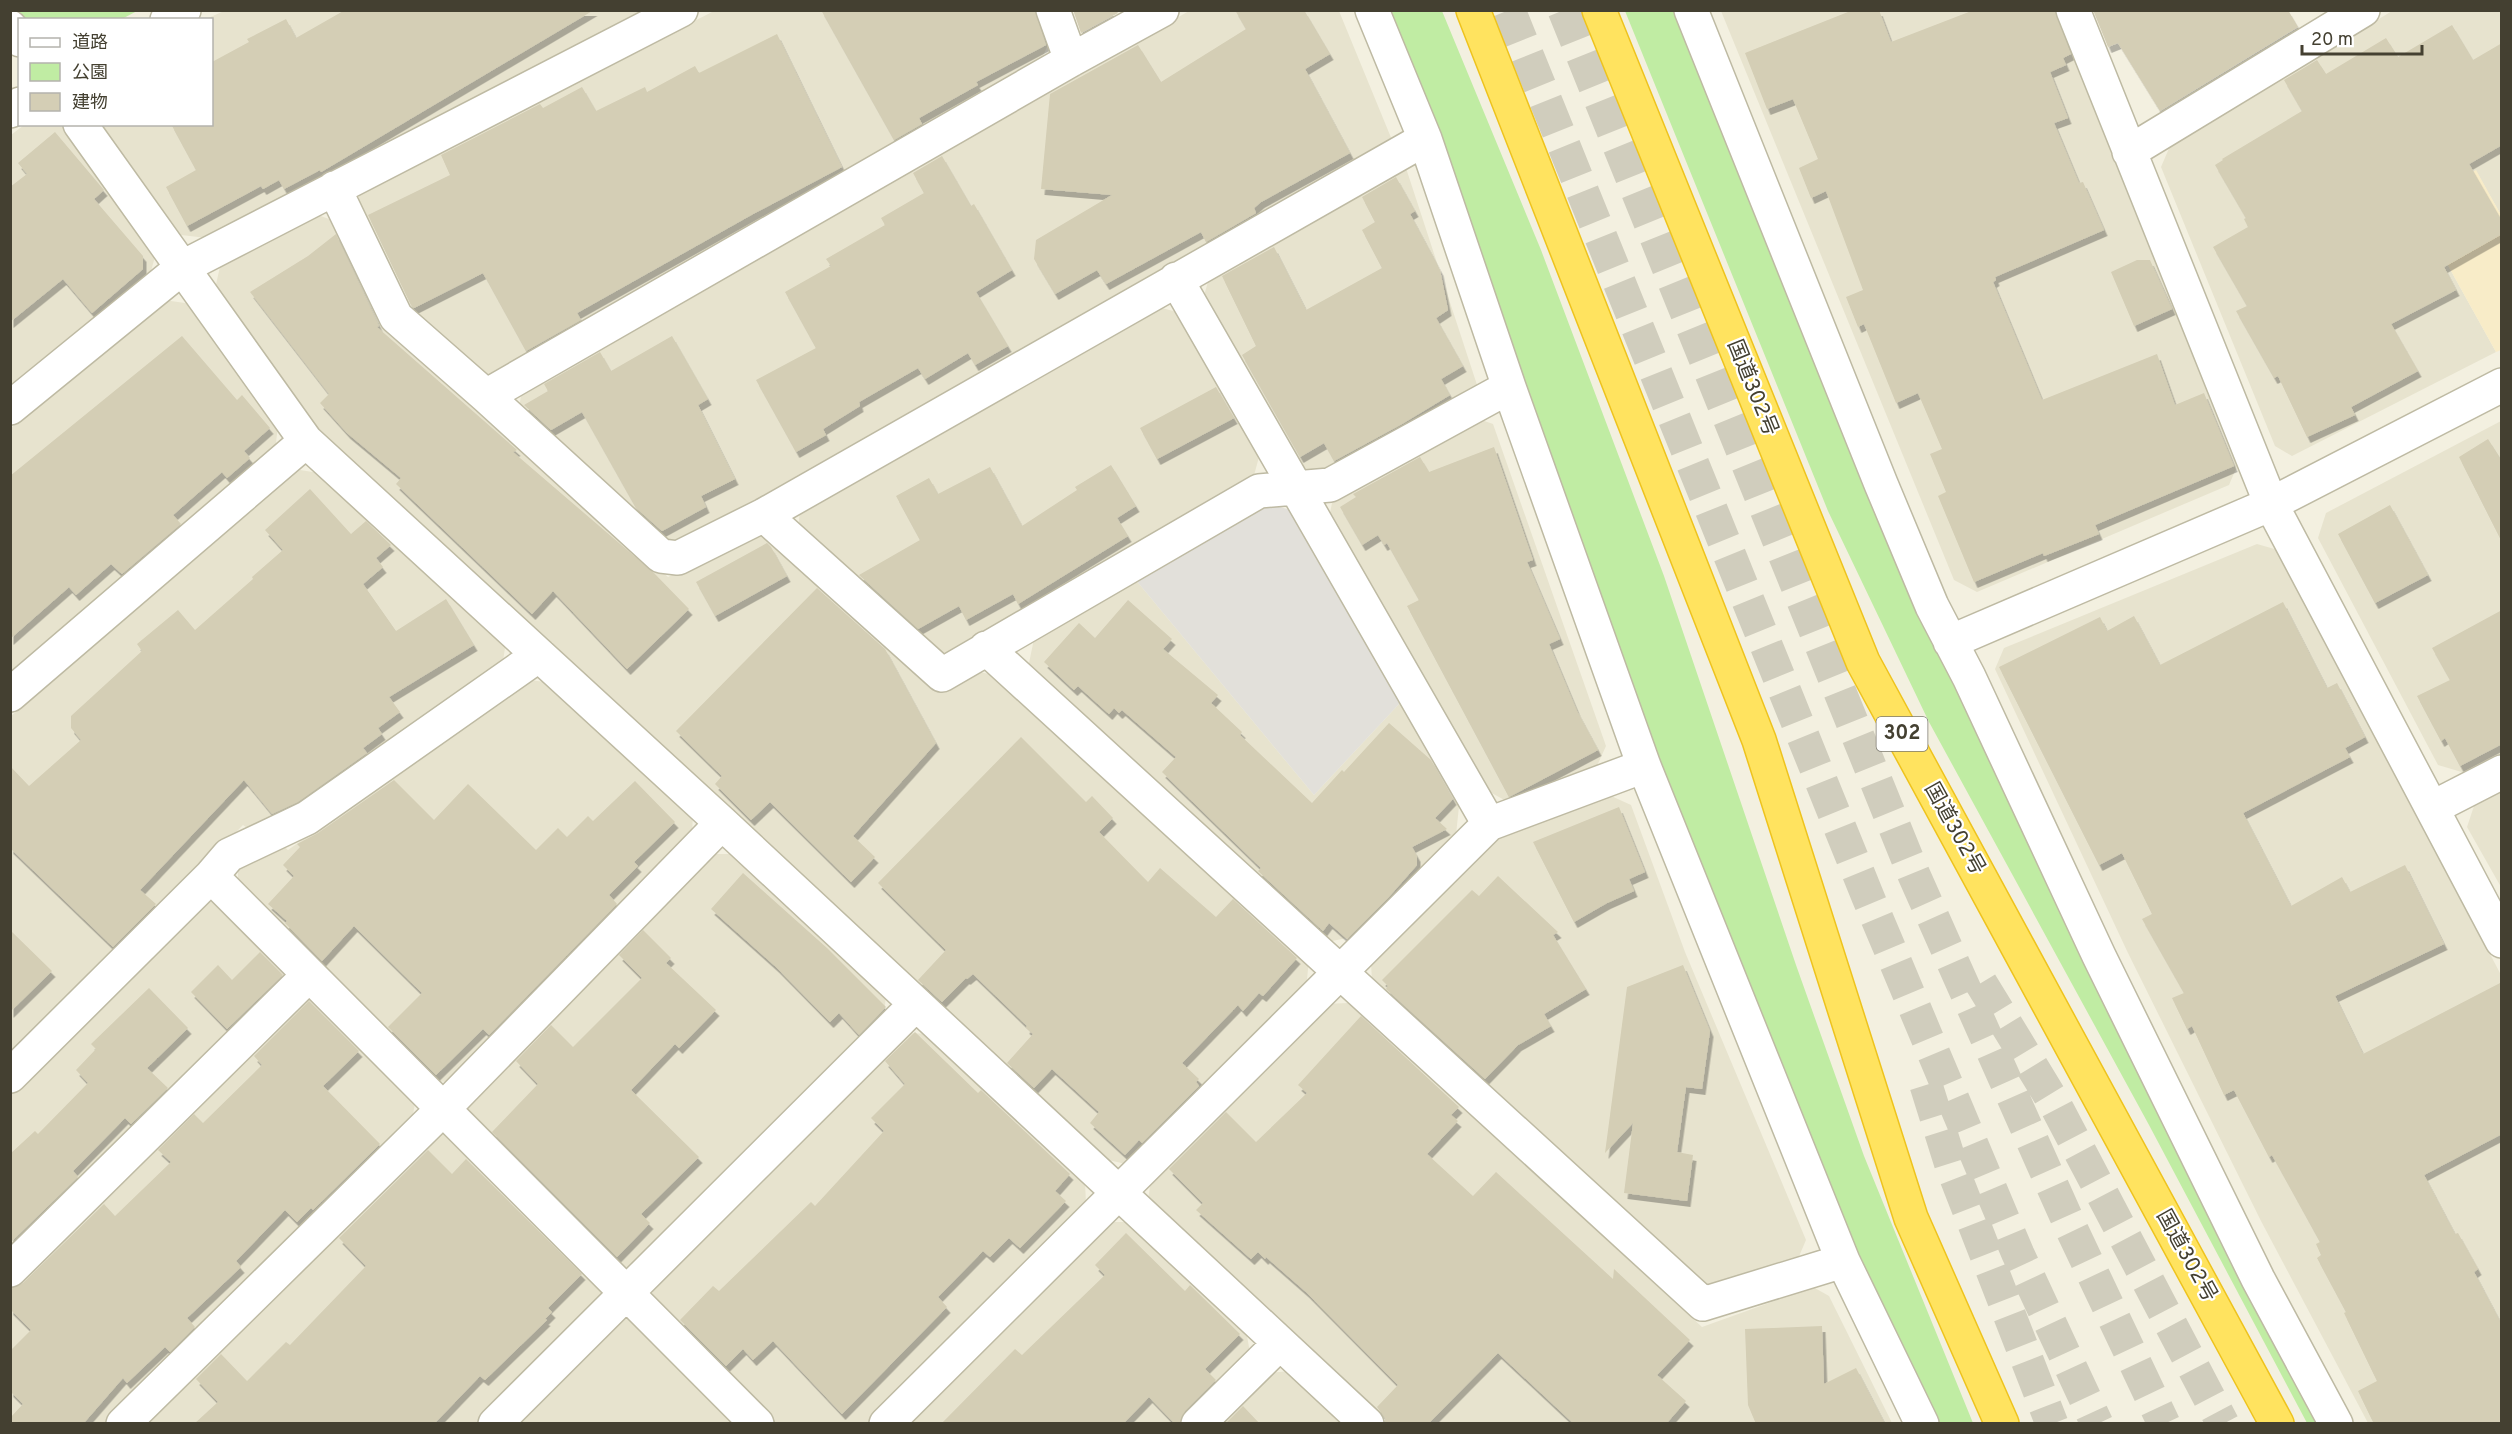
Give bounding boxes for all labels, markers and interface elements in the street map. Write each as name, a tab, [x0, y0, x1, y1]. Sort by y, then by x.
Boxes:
legend	[18, 18, 213, 126]
scale bar	[2302, 18, 2422, 56]
text: 20 m	[2311, 29, 2353, 52]
text: 道路	[72, 32, 108, 55]
text: 公園	[72, 62, 108, 85]
text: 建物	[72, 92, 108, 115]
street label: 国道302号	[1720, 336, 1784, 440]
road number: 302	[1876, 717, 1928, 751]
street label: 国道302号	[1918, 778, 1990, 880]
street label: 国道302号	[2150, 1205, 2222, 1307]

